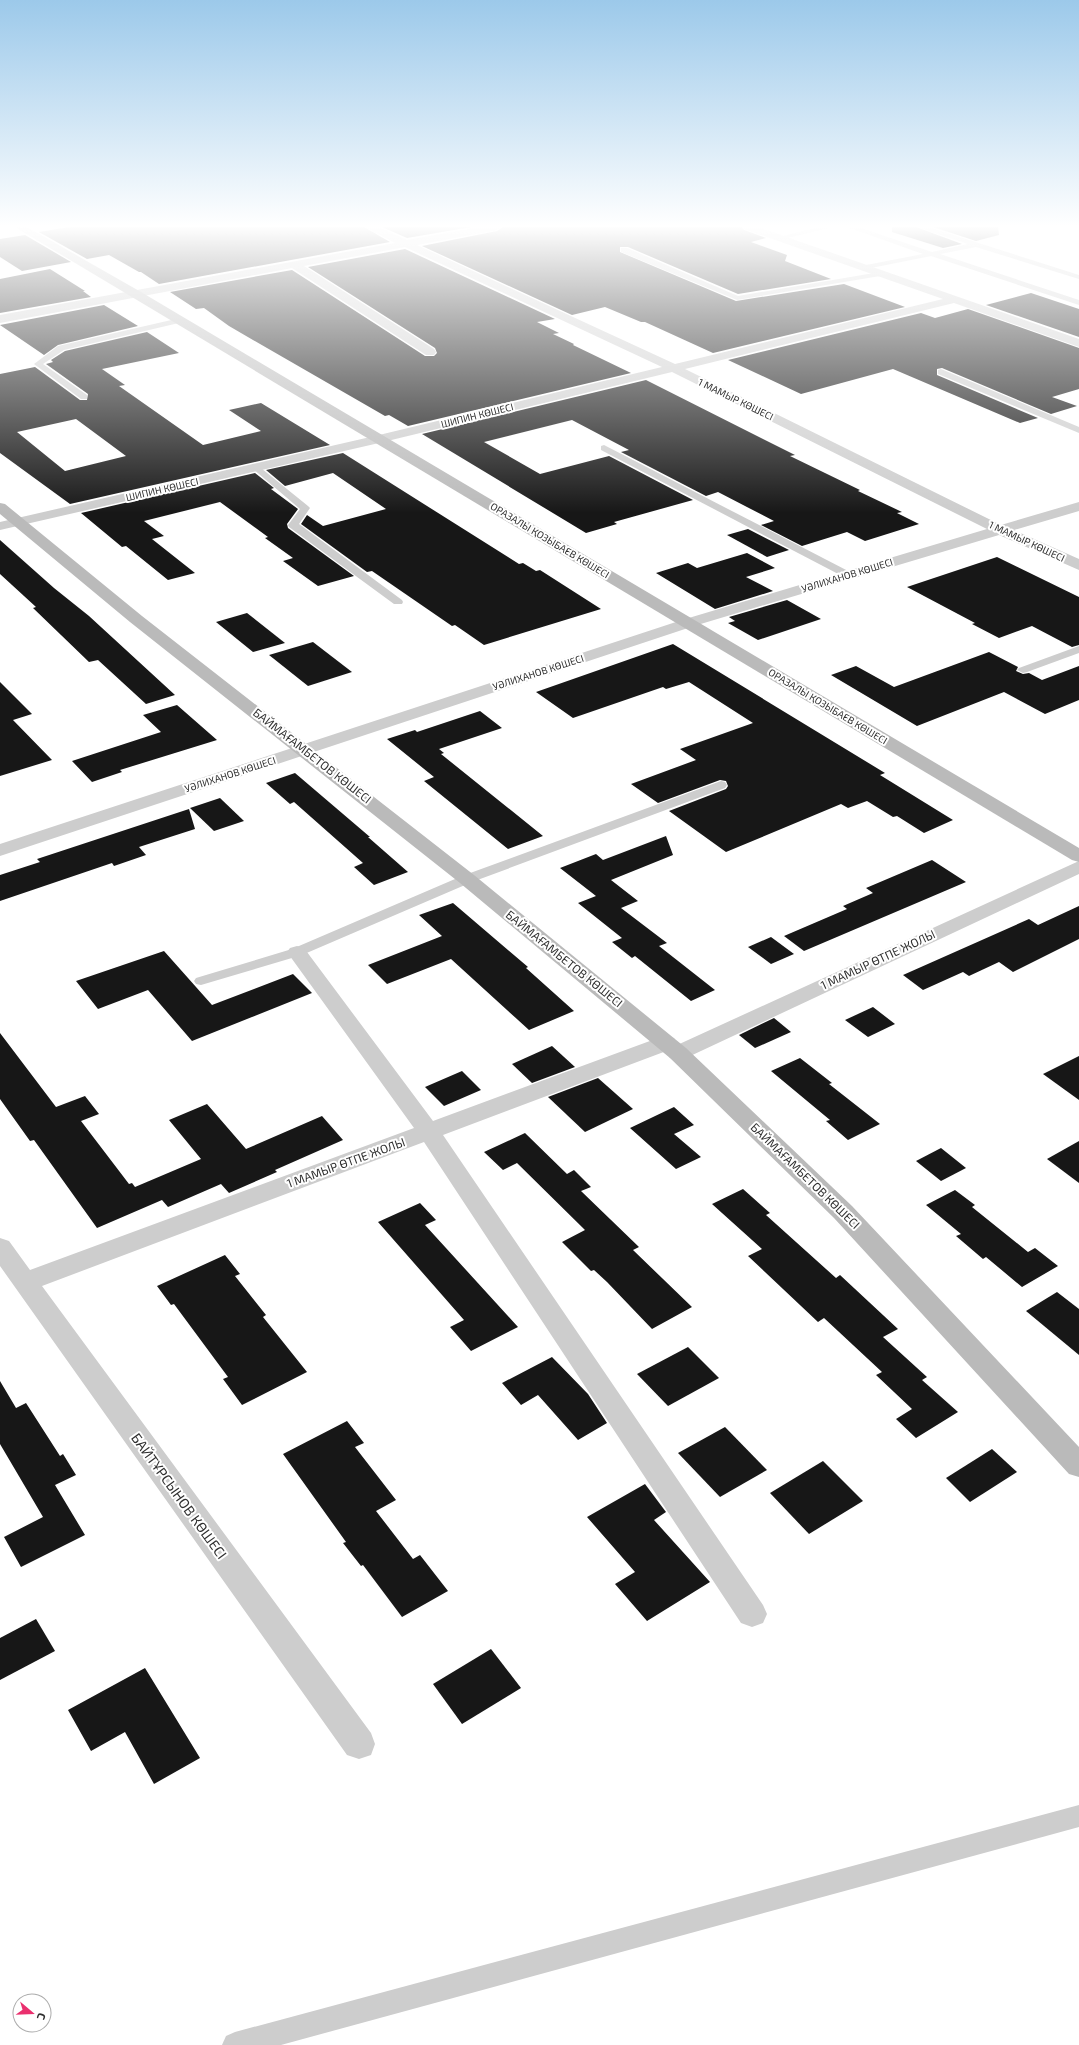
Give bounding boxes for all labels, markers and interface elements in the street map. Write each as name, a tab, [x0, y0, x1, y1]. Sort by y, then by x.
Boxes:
street label: 1 МАМЫР КӨШЕСІ	[696, 376, 776, 422]
street label: ШИПИН КӨШЕСІ	[439, 400, 515, 430]
street label: ШИПИН КӨШЕСІ	[124, 475, 200, 503]
street label: ОРАЗАЛЫ ҚОЗЫБАЕВ КӨШЕСІ	[488, 500, 612, 580]
street label: 1 МАМЫР КӨШЕСІ	[987, 518, 1067, 564]
street label: УӘЛИХАНОВ КӨШЕСІ	[800, 555, 894, 595]
street label: УӘЛИХАНОВ КӨШЕСІ	[491, 652, 585, 692]
street label: ОРАЗАЛЫ ҚОЗЫБАЕВ КӨШЕСІ	[766, 666, 890, 746]
street label: БАЙМАҒАМБЕТОВ КӨШЕСІ	[251, 705, 374, 806]
street label: УӘЛИХАНОВ КӨШЕСІ	[183, 754, 277, 794]
street label: БАЙМАҒАМБЕТОВ КӨШЕСІ	[503, 907, 626, 1010]
street label: 1 МАМЫР ӨТПЕ ЖОЛЫ	[818, 926, 937, 992]
street label: БАЙМАҒАМБЕТОВ КӨШЕСІ	[748, 1120, 863, 1231]
street label: 1 МАМЫР ӨТПЕ ЖОЛЫ	[285, 1134, 407, 1190]
street label: БАЙТҰРСЫНОВ КӨШЕСІ	[128, 1430, 231, 1562]
north arrow	[12, 1993, 52, 2033]
text: С	[35, 2011, 49, 2022]

